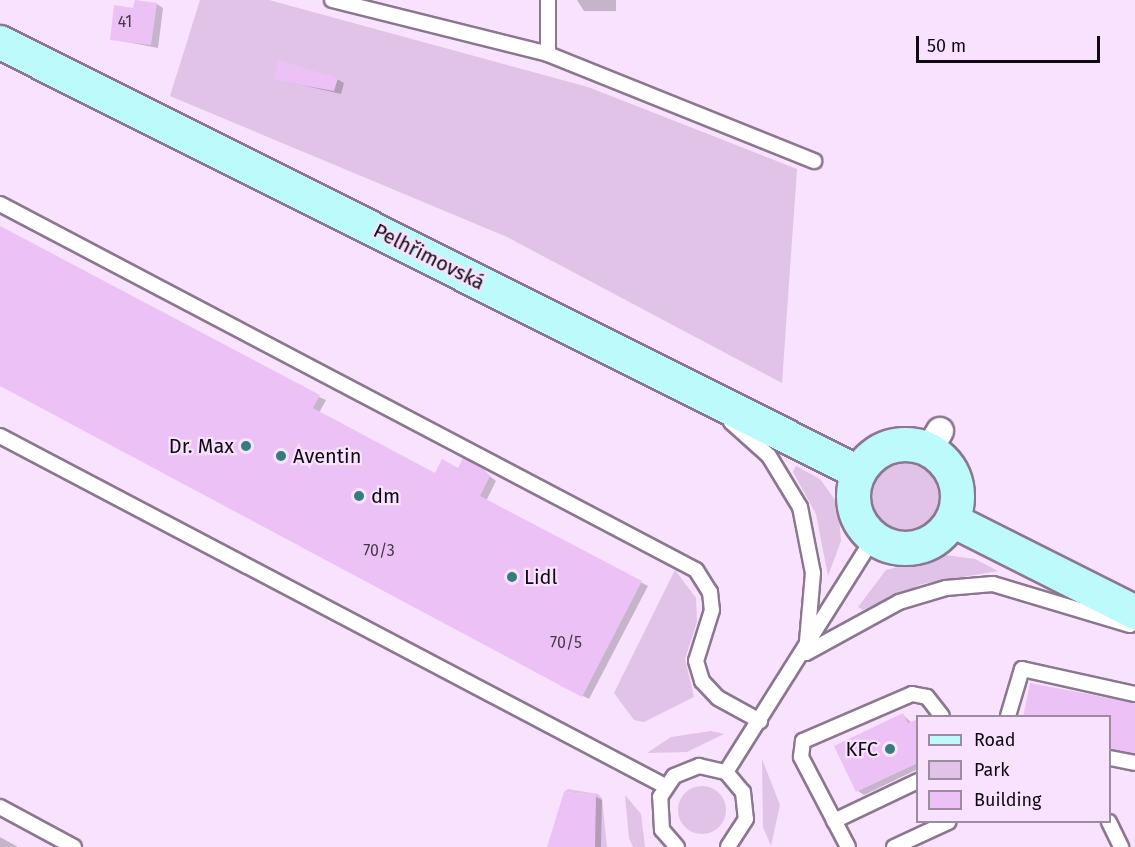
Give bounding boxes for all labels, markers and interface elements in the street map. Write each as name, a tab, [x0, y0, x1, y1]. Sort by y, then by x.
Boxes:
house number: 41	[118, 12, 132, 32]
scale bar	[919, 24, 1104, 62]
text: 50 m	[927, 35, 966, 57]
street label: Pelhřimovská	[369, 219, 489, 295]
place label: Dr. Max	[169, 434, 234, 458]
marker: Dr. Max	[239, 439, 253, 453]
place label: Aventin	[293, 444, 361, 468]
marker: Aventin	[274, 449, 288, 463]
place label: dm	[371, 484, 400, 508]
marker: dm	[352, 489, 366, 503]
house number: 70/3	[363, 541, 395, 561]
place label: Lidl	[524, 565, 557, 589]
marker: Lidl	[505, 570, 519, 584]
house number: 70/5	[550, 633, 582, 653]
legend	[916, 715, 1111, 823]
text: Road	[974, 729, 1016, 751]
place label: KFC	[846, 737, 878, 761]
marker: KFC	[883, 742, 897, 756]
text: Park	[974, 759, 1009, 781]
text: Building	[974, 789, 1041, 811]

